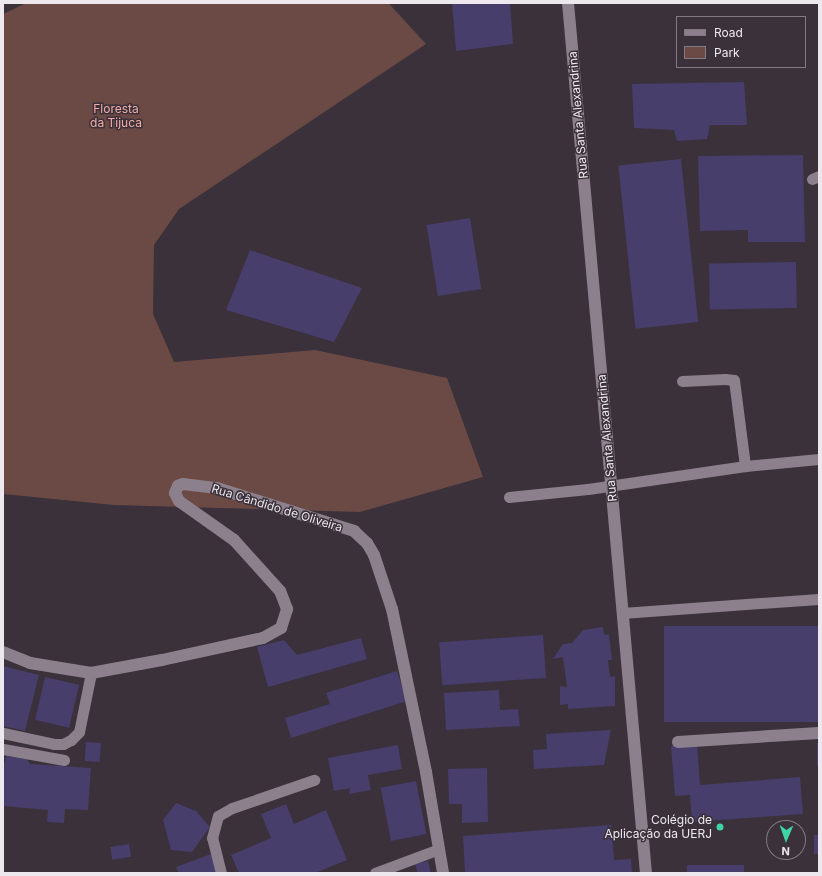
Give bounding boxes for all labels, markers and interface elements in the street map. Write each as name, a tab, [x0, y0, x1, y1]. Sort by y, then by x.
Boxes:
legend	[676, 16, 806, 68]
text: Road	[714, 25, 743, 40]
text: Park	[714, 45, 740, 60]
street label: Rua Santa Alexandrina	[565, 51, 591, 179]
park label: Floresta da Tijuca	[90, 102, 142, 130]
street label: Rua Santa Alexandrina	[594, 374, 620, 502]
street label: Rua Cândido de Oliveira	[210, 481, 344, 535]
place label: Colégio de Aplicação da UERJ	[604, 813, 712, 841]
north arrow	[766, 820, 806, 860]
marker: Colégio de Aplicação da UERJ	[715, 822, 725, 832]
text: N	[781, 844, 790, 858]

